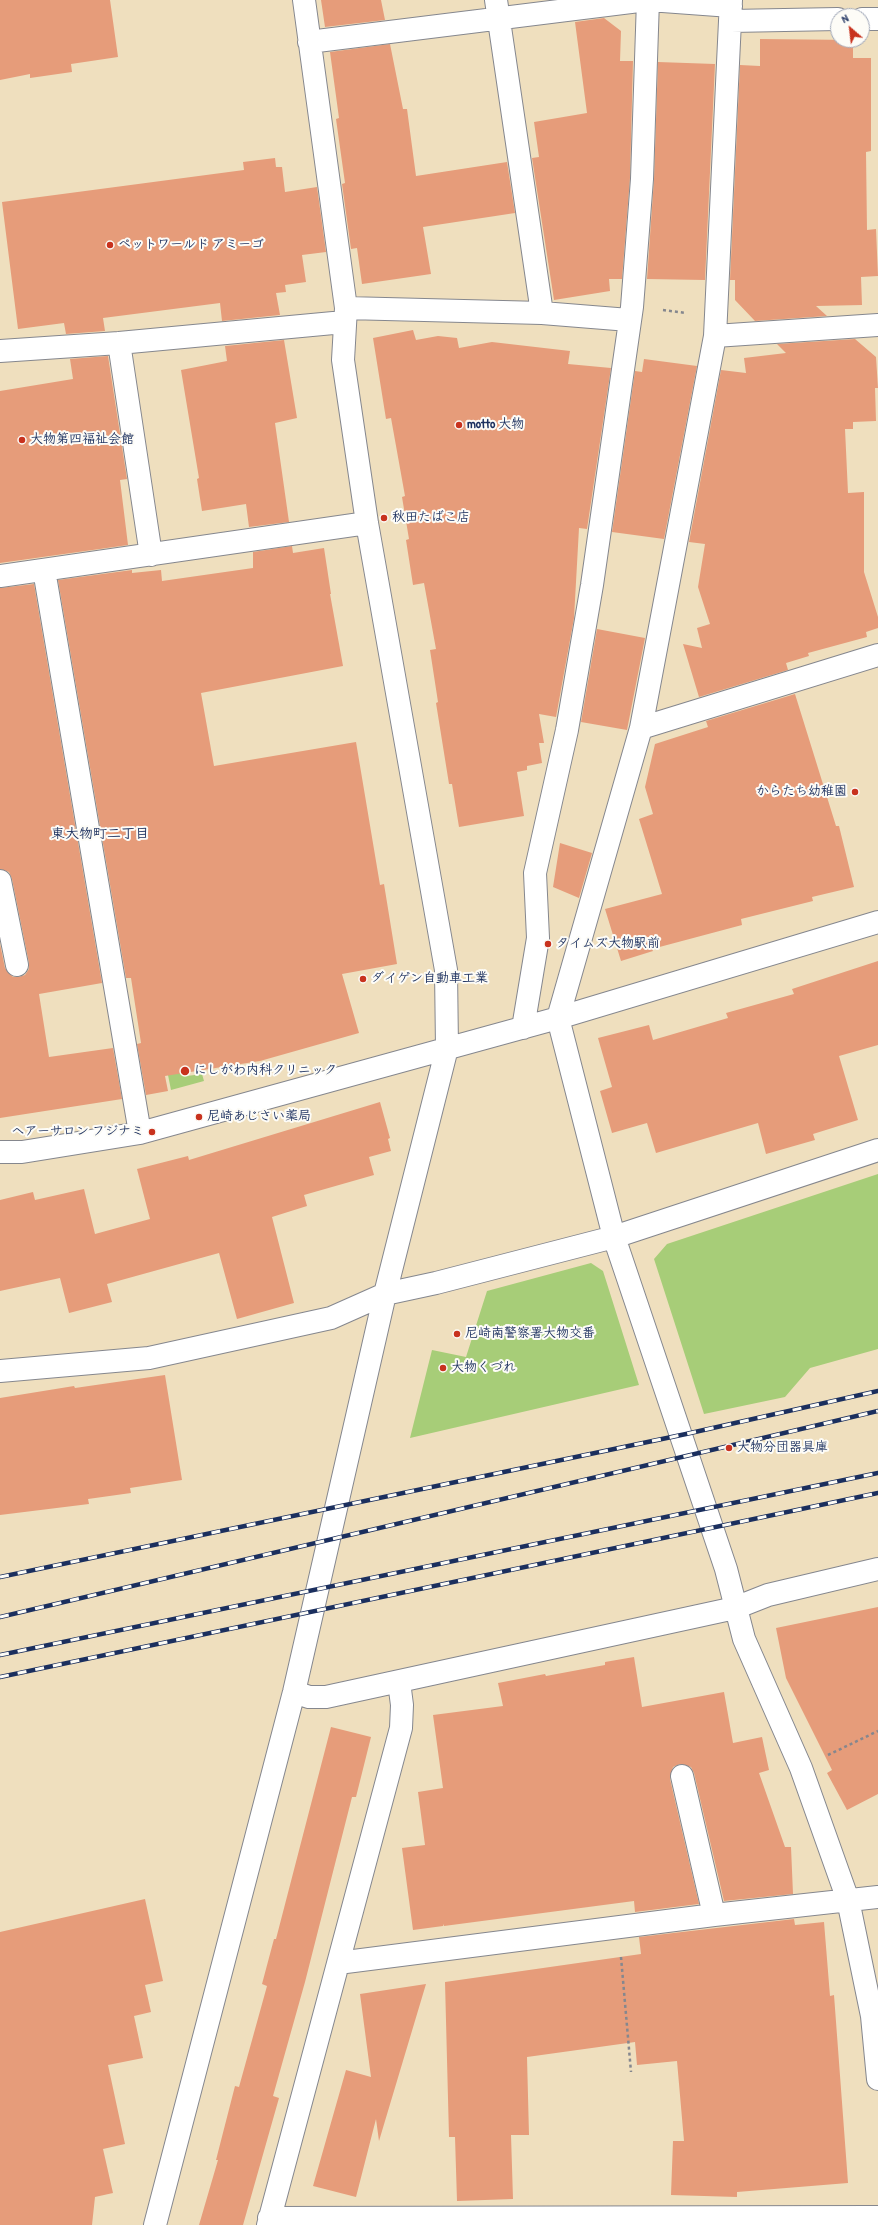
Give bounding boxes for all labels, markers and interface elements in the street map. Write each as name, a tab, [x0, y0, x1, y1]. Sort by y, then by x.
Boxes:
north arrow	[830, 8, 870, 48]
text: N	[839, 11, 851, 26]
place label: ペットワールド アミーゴ	[118, 237, 264, 253]
marker: ペットワールド アミーゴ	[105, 240, 115, 250]
place label: motto 大物	[467, 417, 524, 433]
marker: motto 大物	[454, 420, 464, 430]
place label: 大物第四福祉会館	[30, 432, 134, 448]
marker: 大物第四福祉会館	[17, 435, 27, 445]
place label: 秋田たばこ店	[392, 510, 470, 526]
marker: 秋田たばこ店	[379, 513, 389, 523]
place label: からたち幼稚園	[756, 784, 847, 800]
marker: からたち幼稚園	[850, 787, 860, 797]
district label: 東大物町二丁目	[51, 826, 149, 842]
place label: タイムズ大物駅前	[556, 936, 660, 952]
marker: タイムズ大物駅前	[543, 939, 553, 949]
place label: ダイゲン自動車工業	[371, 971, 488, 987]
marker: ダイゲン自動車工業	[358, 974, 368, 984]
place label: にしがわ内科クリニック	[194, 1063, 337, 1079]
marker: にしがわ内科クリニック	[179, 1065, 191, 1077]
place label: 尼崎あじさい薬局	[207, 1109, 311, 1125]
marker: 尼崎あじさい薬局	[194, 1112, 204, 1122]
place label: ヘアーサロン フジナミ	[12, 1124, 144, 1140]
marker: ヘアーサロン フジナミ	[147, 1127, 157, 1137]
place label: 尼崎南警察署大物交番	[465, 1326, 595, 1342]
marker: 尼崎南警察署大物交番	[452, 1329, 462, 1339]
place label: 大物くづれ	[451, 1360, 516, 1376]
marker: 大物くづれ	[438, 1363, 448, 1373]
place label: 大物分団器具庫	[737, 1440, 828, 1456]
marker: 大物分団器具庫	[724, 1443, 734, 1453]

